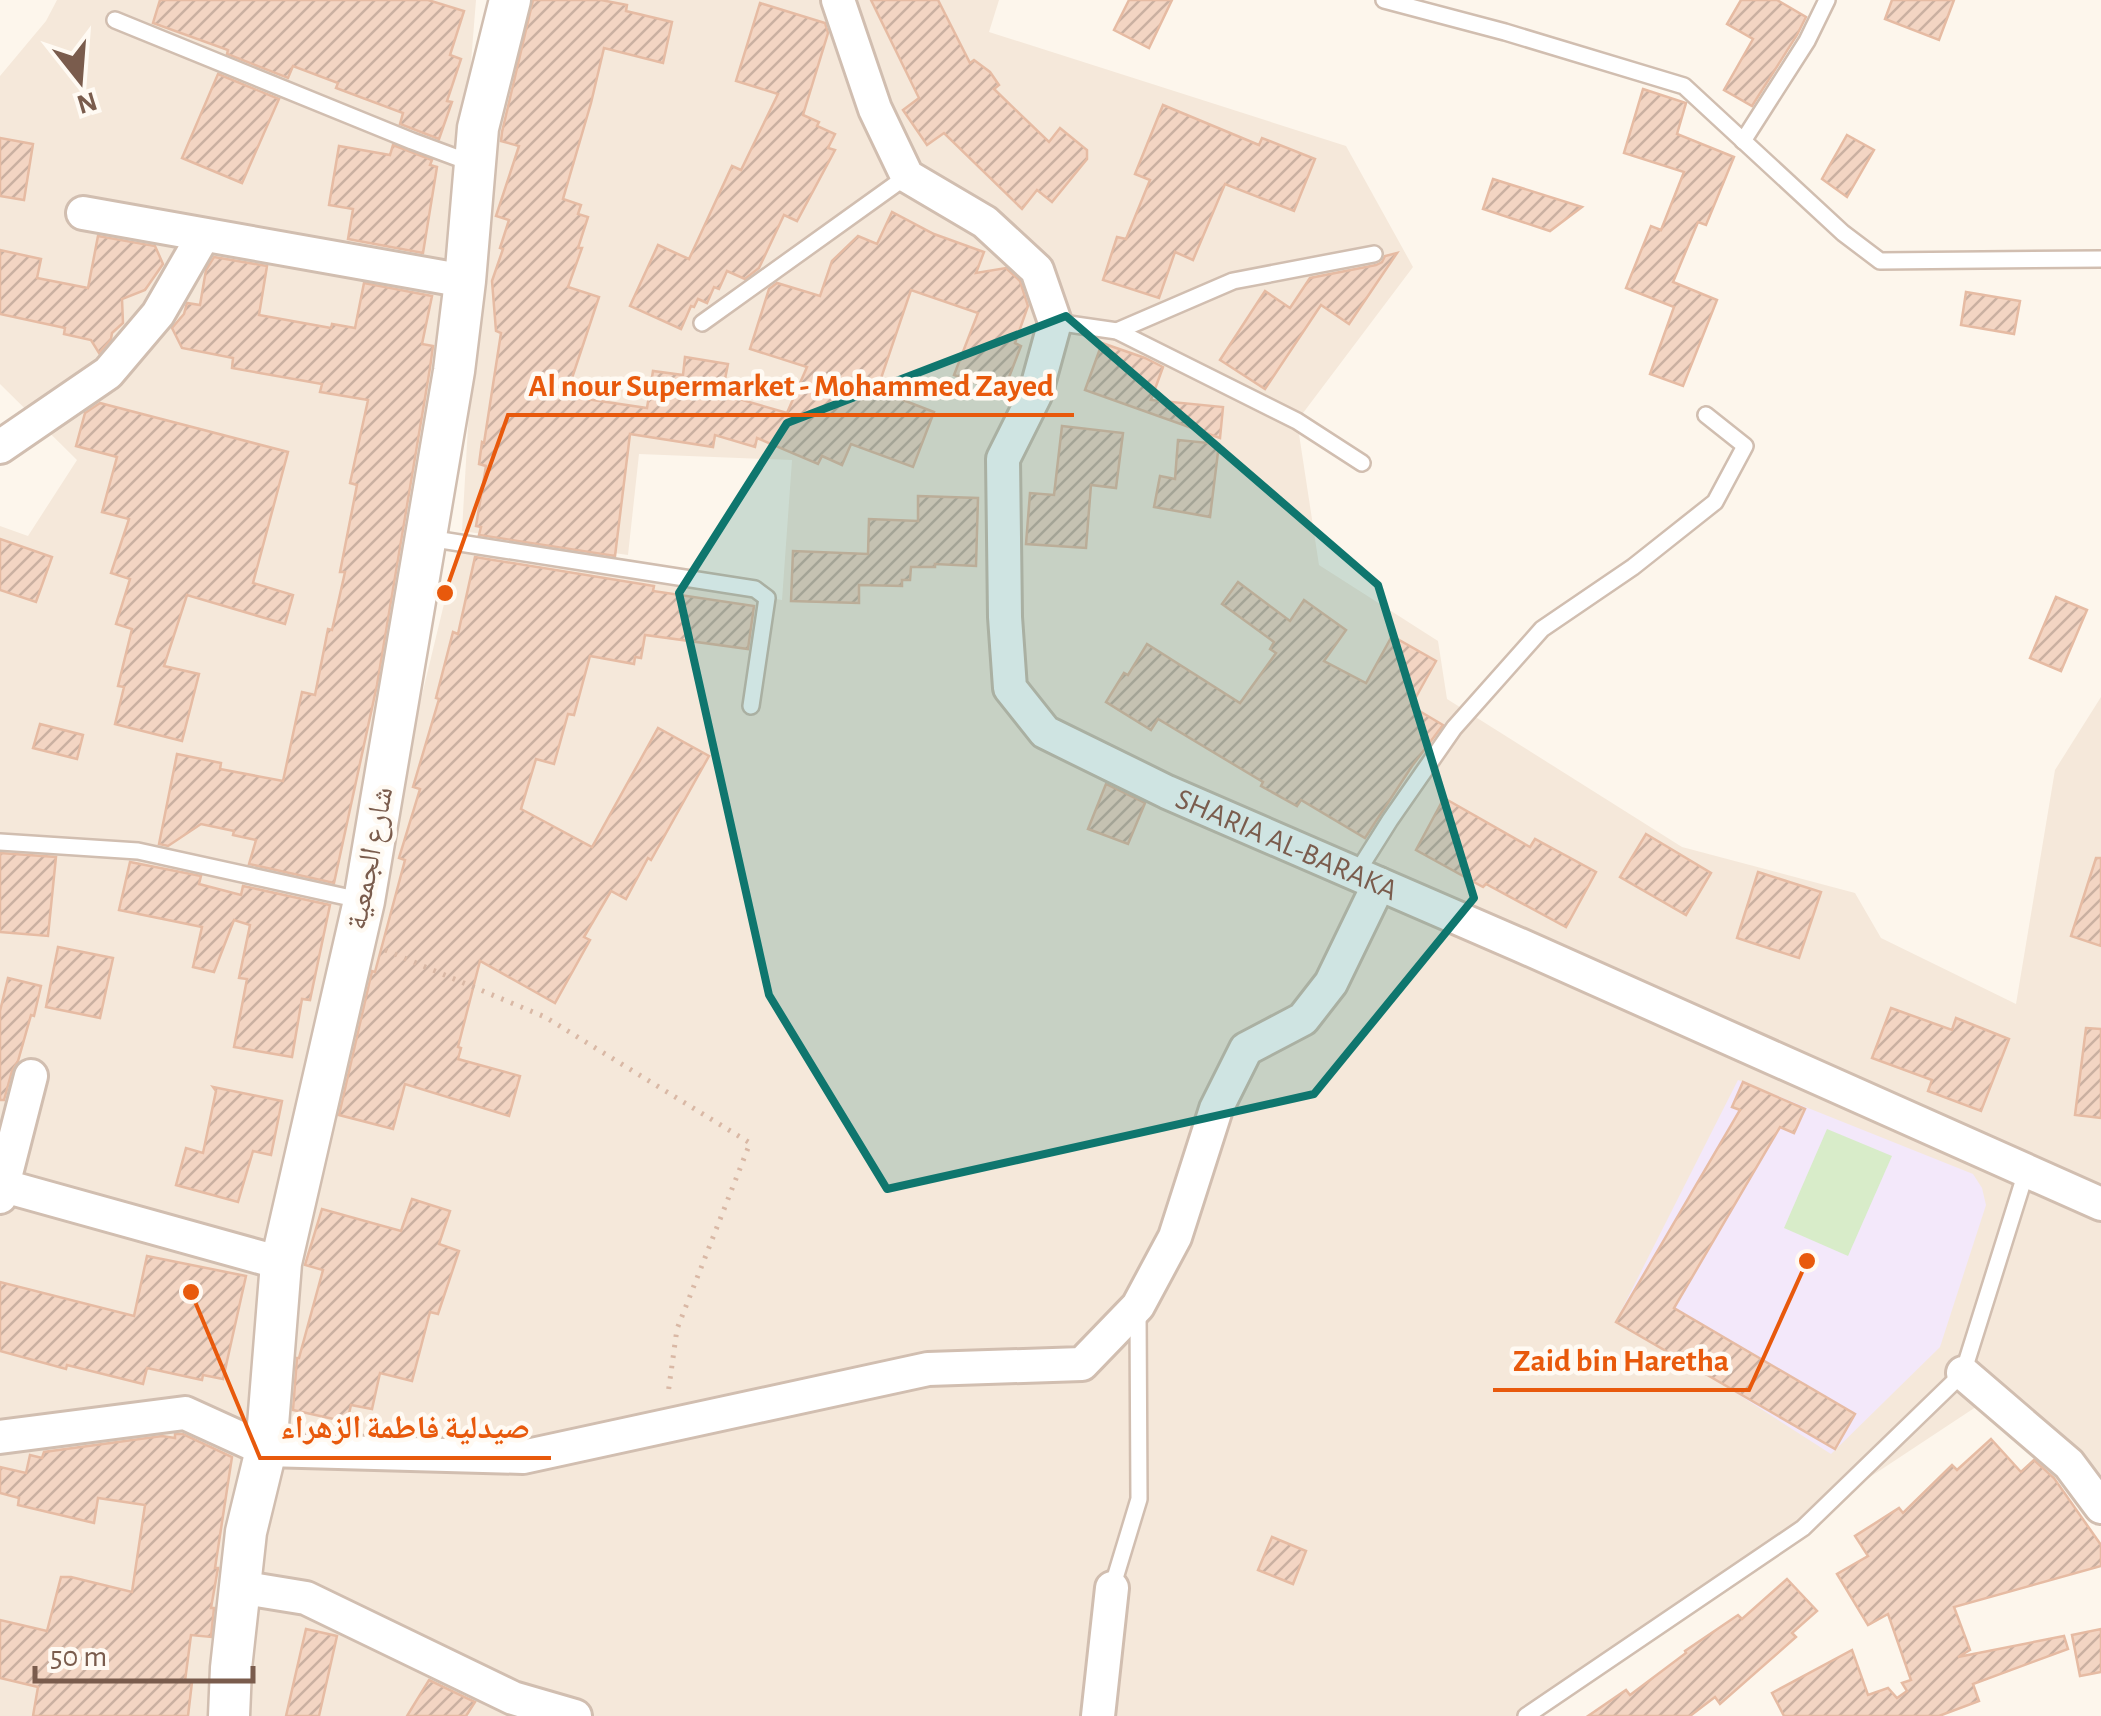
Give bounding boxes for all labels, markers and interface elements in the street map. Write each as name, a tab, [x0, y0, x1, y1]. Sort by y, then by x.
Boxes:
north arrow	[30, 30, 130, 130]
text: N	[73, 86, 100, 118]
callout: Al nour Supermarket - Mohammed Zayed	[508, 353, 1074, 415]
text: Al nour Supermarket - Mohammed Zayed	[528, 370, 1054, 402]
street label: شارع الجمعية	[341, 784, 401, 933]
street label: SHARIA AL-BARAKA	[1171, 784, 1402, 906]
callout: Zaid bin Haretha	[1493, 1328, 1749, 1390]
text: Zaid bin Haretha	[1513, 1345, 1729, 1377]
callout: صيدلية فاطمة الزهراء	[260, 1396, 551, 1458]
text: صيدلية فاطمة الزهراء	[280, 1412, 530, 1445]
scale bar	[35, 1621, 252, 1683]
text: 50 m	[50, 1642, 107, 1672]

